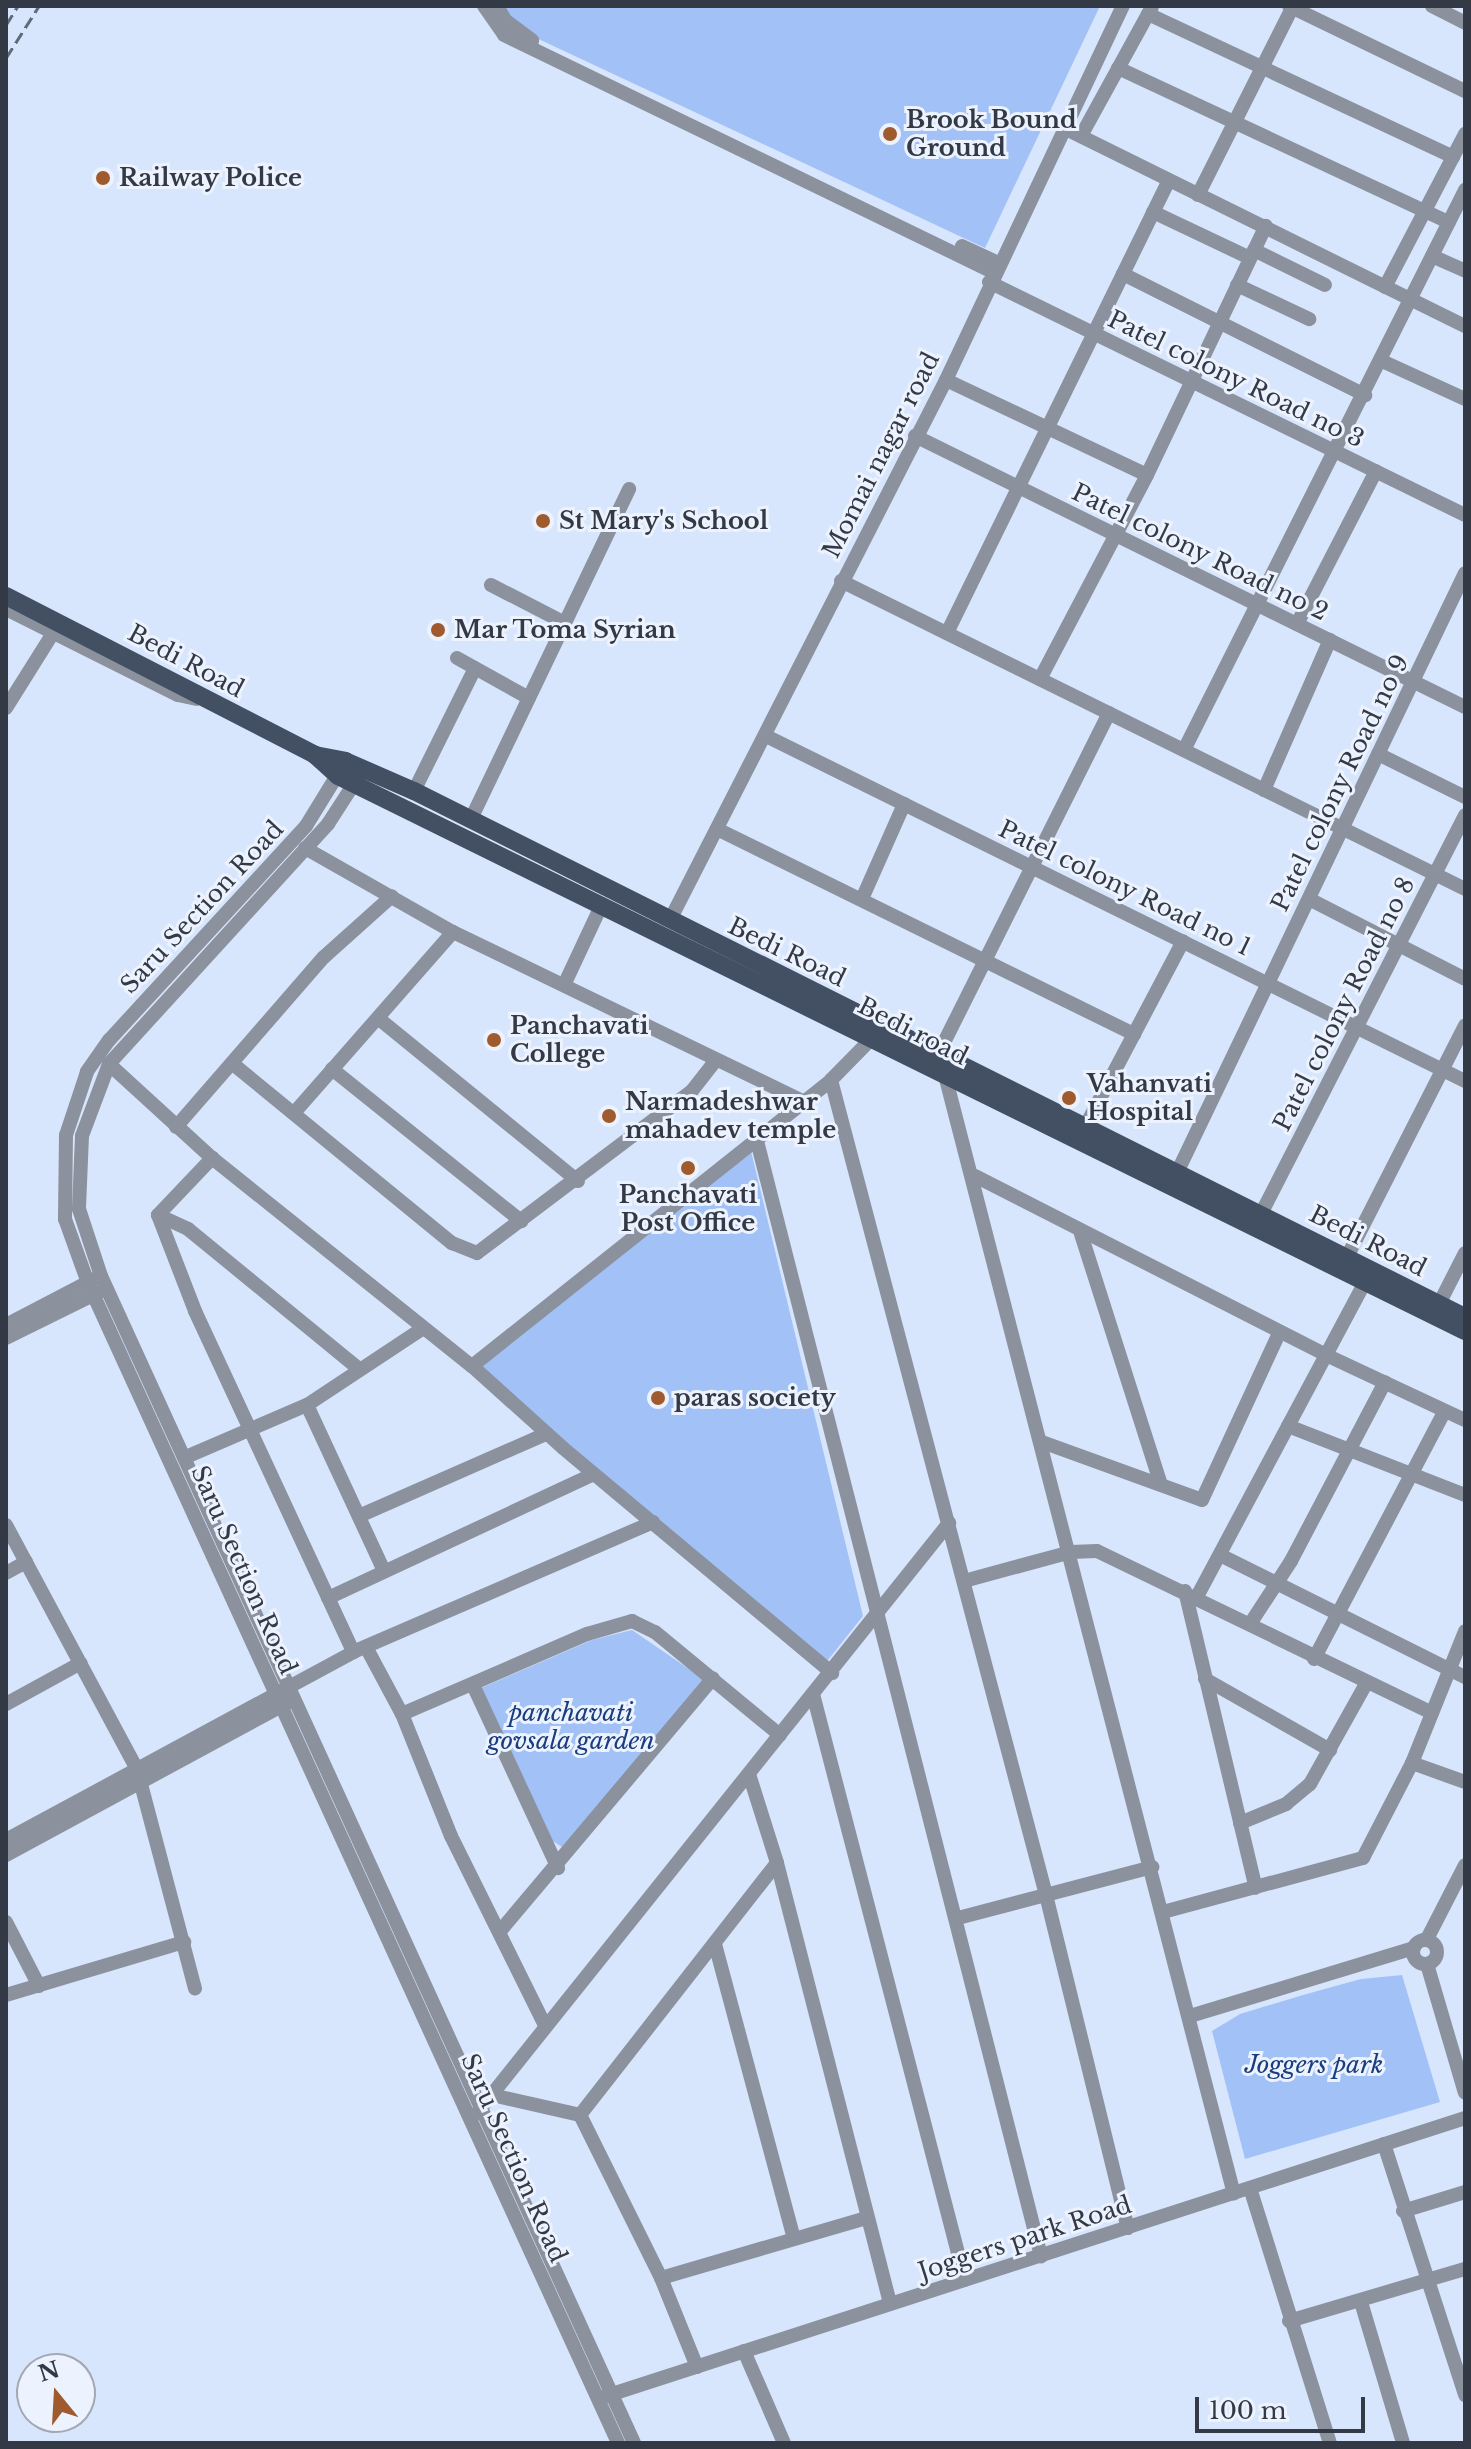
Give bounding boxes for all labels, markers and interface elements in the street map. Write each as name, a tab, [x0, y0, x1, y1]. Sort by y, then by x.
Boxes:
place label: Brook Bound Ground	[906, 106, 1077, 162]
marker: Brook Bound Ground	[881, 125, 899, 143]
place label: Railway Police	[119, 164, 303, 192]
marker: Railway Police	[94, 169, 112, 187]
street label: Patel colony Road no 3	[1103, 304, 1369, 454]
street label: Momai nagar road	[817, 347, 945, 563]
street label: Patel colony Road no 2	[1067, 477, 1333, 627]
place label: St Mary's School	[559, 507, 768, 535]
marker: St Mary's School	[534, 512, 552, 530]
place label: Mar Toma Syrian	[454, 616, 677, 644]
street label: Bedi Road	[123, 618, 249, 704]
marker: Mar Toma Syrian	[429, 621, 447, 639]
street label: Patel colony Road no 9	[1265, 650, 1415, 916]
street label: Patel colony Road no 1	[994, 814, 1256, 962]
street label: Saru Section Road	[115, 815, 289, 999]
street label: Patel colony Road no 8	[1267, 872, 1421, 1136]
street label: Bedi Road	[723, 911, 851, 993]
street label: Bedi road	[853, 991, 973, 1071]
place label: Panchavati College	[510, 1012, 648, 1068]
marker: Panchavati College	[485, 1031, 503, 1049]
place label: Vahanvati Hospital	[1087, 1070, 1212, 1126]
marker: Vahanvati Hospital	[1058, 1087, 1080, 1109]
place label: Narmadeshwar mahadev temple	[625, 1088, 837, 1144]
marker: Narmadeshwar mahadev temple	[600, 1107, 618, 1125]
marker: Panchavati Post Office	[679, 1159, 697, 1177]
place label: Panchavati Post Office	[619, 1181, 757, 1237]
street label: Bedi Road	[1305, 1199, 1431, 1283]
place label: paras society	[674, 1384, 836, 1412]
marker: paras society	[649, 1389, 667, 1407]
street label: Saru Section Road	[185, 1461, 303, 1679]
park label: panchavati govsala garden	[487, 1699, 655, 1755]
street label: Saru Section Road	[455, 2049, 573, 2267]
park label: Joggers park	[1244, 2051, 1384, 2079]
street label: Joggers park Road	[915, 2190, 1135, 2286]
north arrow	[16, 2353, 96, 2433]
text: N	[35, 2356, 63, 2388]
scale bar	[1199, 2381, 1369, 2431]
text: 100 m	[1209, 2396, 1287, 2425]

